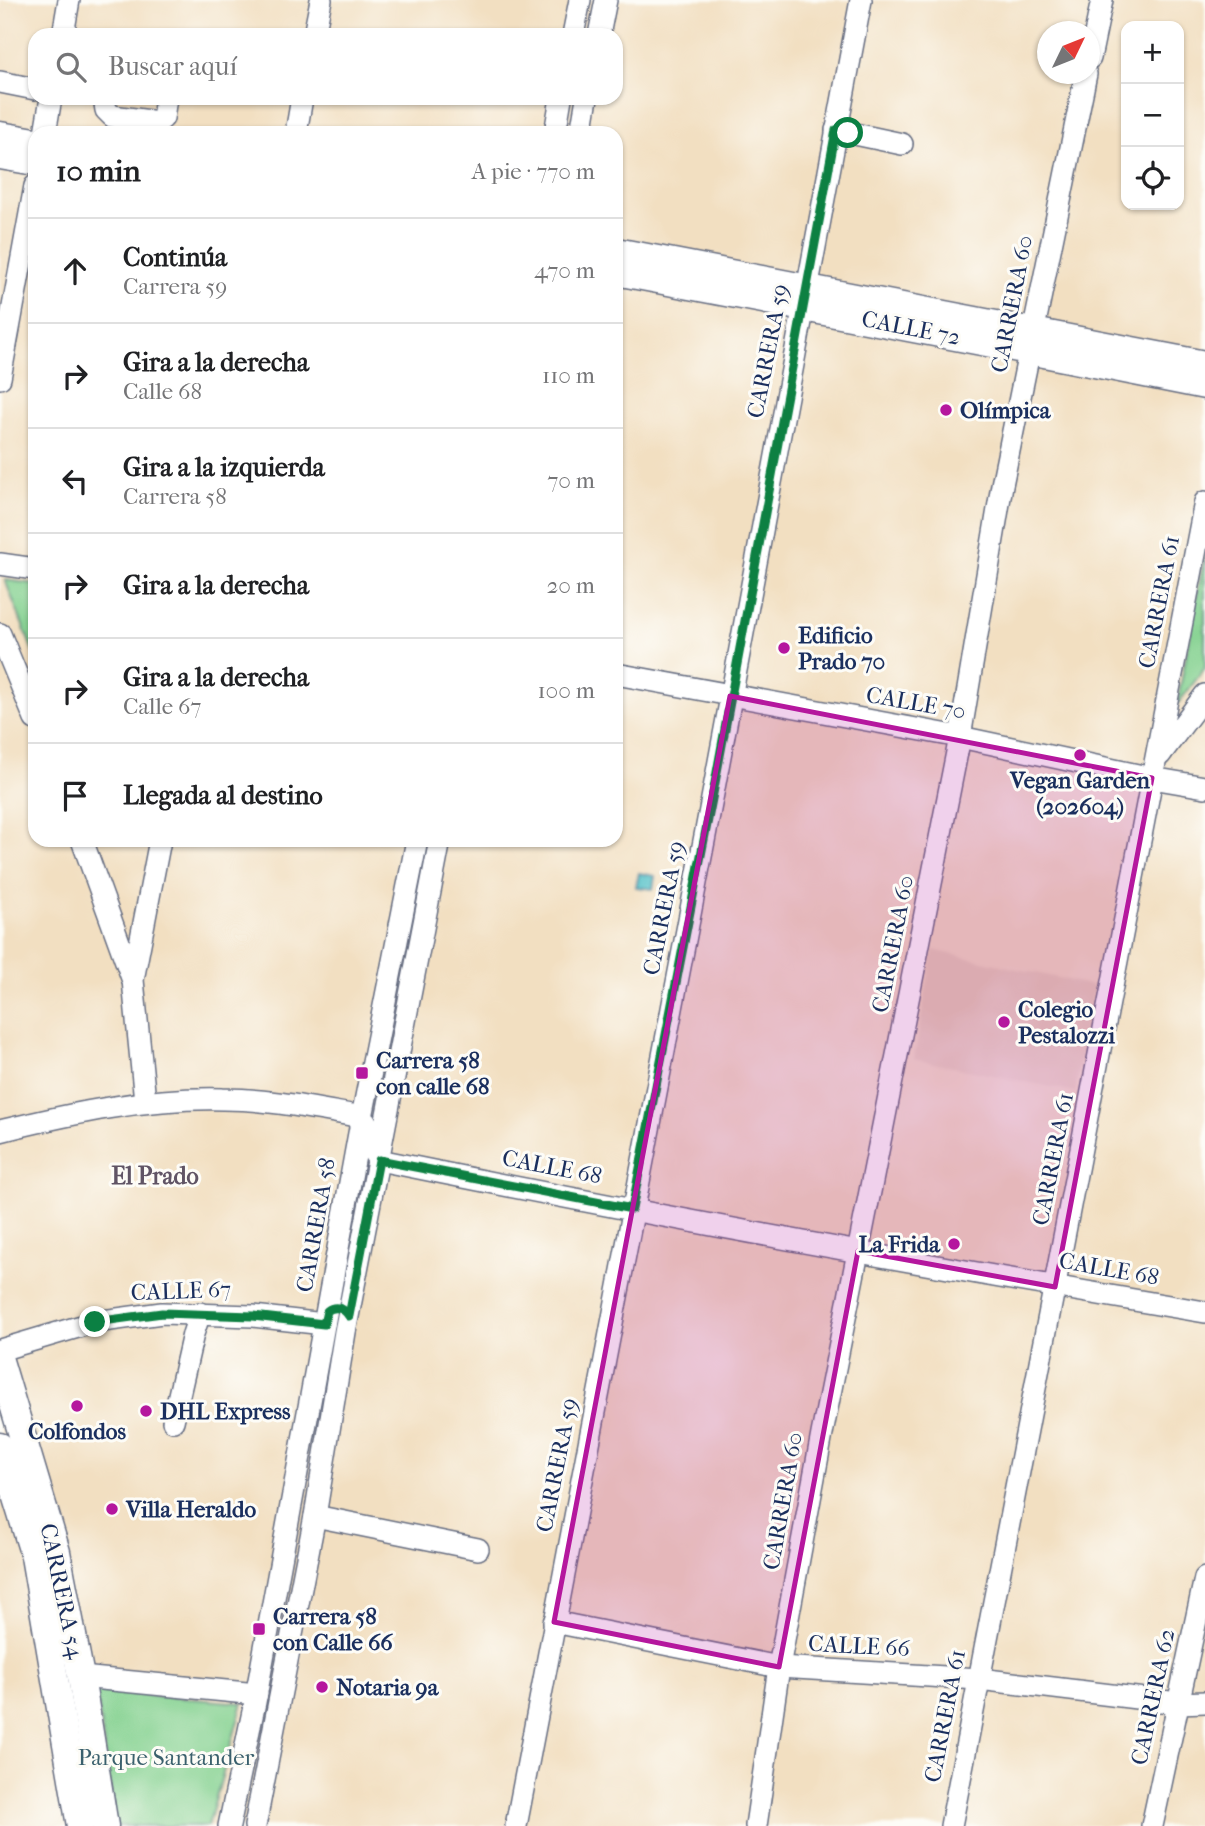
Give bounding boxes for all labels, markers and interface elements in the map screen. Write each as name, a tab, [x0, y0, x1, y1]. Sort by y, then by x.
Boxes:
north arrow	[1037, 21, 1100, 84]
map controls	[1121, 21, 1184, 210]
button: +	[1121, 21, 1184, 84]
search box	[28, 28, 623, 105]
icon: search	[52, 48, 90, 86]
text: Buscar aquí	[108, 51, 237, 82]
button: −	[1121, 84, 1184, 147]
route start	[832, 117, 863, 148]
button: locate	[1121, 147, 1184, 210]
text: 10 min	[56, 154, 141, 189]
text: A pie · 770 m	[471, 158, 595, 185]
street label: CARRERA 60	[985, 233, 1039, 375]
text: Continúa	[123, 242, 227, 273]
icon: ahead	[56, 252, 94, 290]
text: 470 m	[534, 257, 595, 284]
text: Carrera 59	[123, 273, 227, 300]
street label: CARRERA 59	[742, 282, 794, 420]
street label: CALLE 72	[859, 305, 963, 351]
text: Gira a la derecha	[123, 347, 309, 378]
icon: right	[56, 357, 94, 395]
text: 110 m	[542, 362, 595, 389]
text: Calle 68	[123, 378, 202, 405]
place label: Olímpica	[960, 397, 1052, 424]
marker: Olímpica	[938, 402, 954, 418]
text: Gira a la izquierda	[123, 452, 325, 483]
icon: left	[56, 462, 94, 500]
text: 70 m	[547, 467, 595, 494]
text: Carrera 58	[123, 483, 227, 510]
street label: CARRERA 61	[1133, 533, 1185, 671]
icon: right	[56, 567, 94, 605]
text: Gira a la derecha	[123, 570, 309, 601]
text: 20 m	[546, 572, 595, 599]
place label: Edificio Prado 70	[798, 622, 885, 675]
marker: Edificio Prado 70	[776, 640, 792, 656]
text: Gira a la derecha	[123, 662, 309, 693]
icon: right	[56, 672, 94, 710]
text: 100 m	[537, 677, 595, 704]
street label: CALLE 70	[864, 681, 968, 725]
text: Calle 67	[123, 693, 201, 720]
marker: Vegan Garden (202604)	[1072, 747, 1088, 763]
place label: Vegan Garden (202604)	[1009, 767, 1151, 820]
icon: arrive	[56, 777, 94, 815]
text: Llegada al destino	[123, 780, 323, 811]
street label: CARRERA 59	[638, 839, 690, 977]
street label: CARRERA 60	[866, 873, 920, 1015]
place label: Colegio Pestalozzi	[1018, 996, 1115, 1049]
marker: Colegio Pestalozzi	[996, 1014, 1012, 1030]
place label: Carrera 58 con calle 68	[376, 1047, 490, 1100]
marker: Carrera 58 con calle 68	[354, 1065, 370, 1081]
street label: CARRERA 61	[1027, 1090, 1079, 1228]
street label: CALLE 68	[500, 1144, 604, 1190]
street label: CARRERA 58	[291, 1156, 341, 1294]
district label: El Prado	[111, 1162, 199, 1190]
place label: La Frida	[859, 1231, 941, 1258]
marker: La Frida	[946, 1236, 962, 1252]
street label: CALLE 68	[1057, 1247, 1161, 1291]
street label: CALLE 67	[130, 1276, 232, 1306]
route end	[79, 1306, 110, 1337]
street label: CARRERA 59	[531, 1396, 583, 1534]
marker: Colfondos	[69, 1398, 85, 1414]
place label: DHL Express	[160, 1398, 291, 1425]
marker: DHL Express	[138, 1403, 154, 1419]
place label: Colfondos	[28, 1418, 126, 1445]
street label: CARRERA 60	[758, 1430, 808, 1572]
place label: Villa Heraldo	[125, 1496, 256, 1523]
marker: Villa Heraldo	[104, 1501, 120, 1517]
street label: CARRERA 54	[34, 1521, 90, 1663]
place label: Carrera 58 con Calle 66	[273, 1603, 393, 1656]
marker: Carrera 58 con Calle 66	[251, 1621, 267, 1637]
street label: CARRERA 62	[1125, 1626, 1181, 1768]
street label: CALLE 66	[807, 1630, 911, 1662]
street label: CARRERA 61	[919, 1647, 971, 1785]
place label: Notaria 9a	[336, 1674, 440, 1701]
marker: Notaria 9a	[314, 1679, 330, 1695]
park label: Parque Santander	[78, 1744, 255, 1771]

